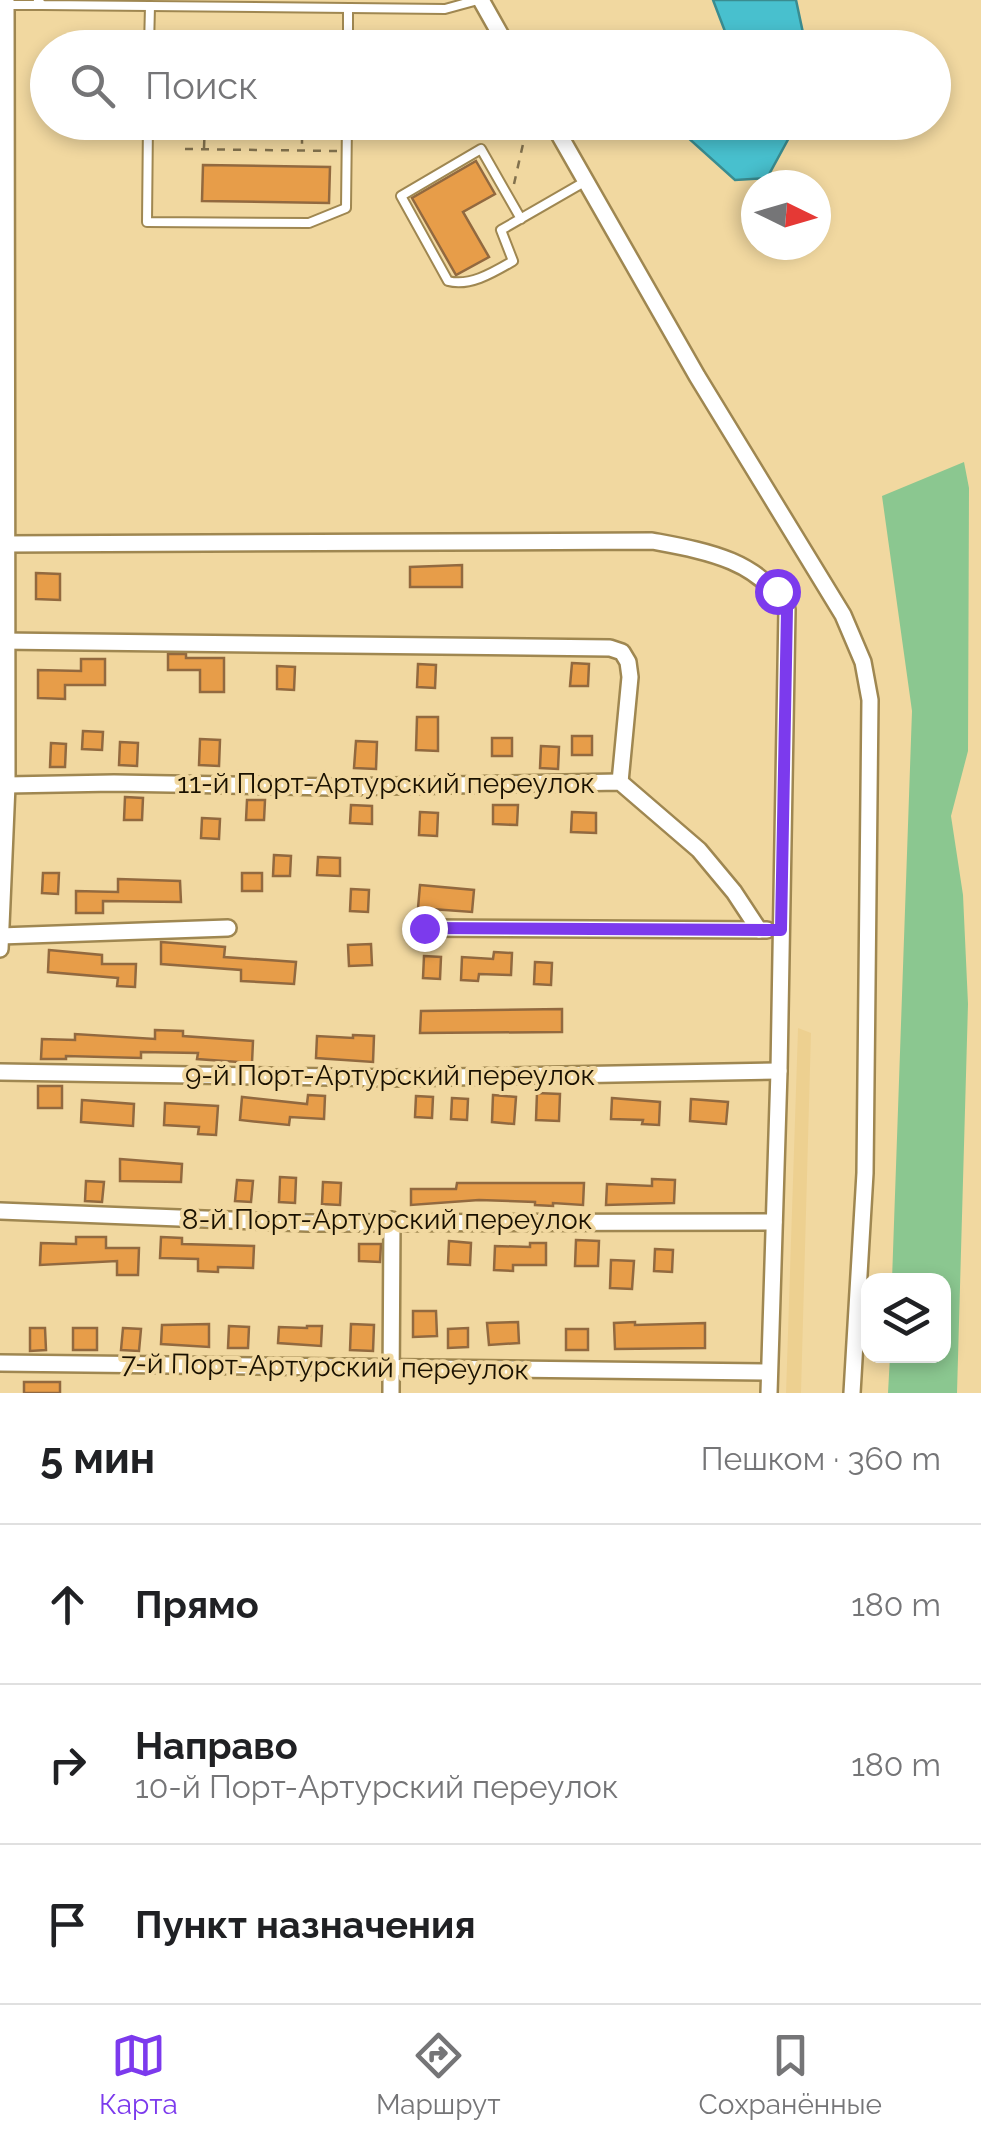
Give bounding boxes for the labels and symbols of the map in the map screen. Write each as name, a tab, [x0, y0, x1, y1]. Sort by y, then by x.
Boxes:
north arrow	[741, 170, 831, 260]
route start	[755, 569, 801, 615]
street label: 11-й Порт-Артурский переулок	[177, 767, 595, 800]
route end	[402, 906, 448, 952]
street label: 9-й Порт-Артурский переулок	[185, 1059, 595, 1092]
street label: 8-й Порт-Артурский переулок	[182, 1203, 592, 1236]
street label: 7-й Порт-Артурский переулок	[121, 1346, 529, 1387]

